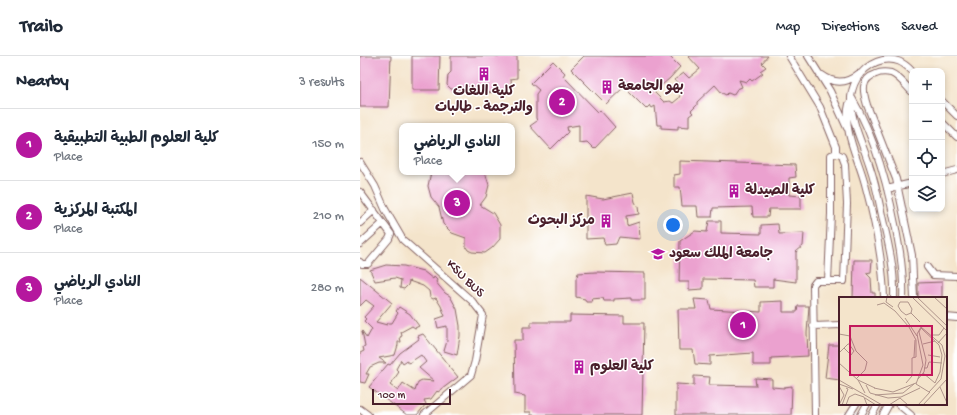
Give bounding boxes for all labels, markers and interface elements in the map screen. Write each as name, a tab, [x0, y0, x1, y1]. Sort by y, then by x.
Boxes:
text: Trailo	[20, 16, 63, 39]
text: Map	[776, 19, 800, 36]
text: Directions	[822, 19, 879, 36]
text: Saved	[901, 19, 937, 36]
building icon: كلية اللغات والترجمة - طالبات	[476, 66, 492, 82]
map controls	[909, 68, 945, 212]
button: +	[909, 68, 945, 104]
text: Nearby	[16, 72, 69, 92]
text: 3 results	[299, 75, 344, 90]
building icon: بهو الجامعة	[599, 79, 615, 95]
place label: بهو الجامعة	[618, 79, 684, 96]
place label: كلية اللغات والترجمة - طالبات	[435, 84, 533, 117]
pin: 2	[549, 87, 575, 117]
button: −	[909, 104, 945, 140]
popup	[399, 123, 515, 175]
text: كلية العلوم الطبية التطبيقية	[54, 130, 219, 148]
text: النادي الرياضي	[414, 134, 500, 152]
text: 1	[26, 137, 32, 152]
text: 150 m	[312, 137, 344, 152]
button: locate	[909, 140, 945, 176]
text: Place	[54, 150, 82, 165]
text: Place	[414, 154, 442, 169]
button: layers	[909, 176, 945, 212]
building icon: كلية الصيدلة	[726, 183, 742, 199]
place label: كلية الصيدلة	[745, 183, 816, 200]
pin: 3	[444, 188, 470, 218]
text: المكتبة المركزية	[54, 202, 137, 220]
text: 2	[26, 209, 32, 224]
text: 210 m	[313, 209, 344, 224]
place label: مركز البحوث	[528, 213, 595, 230]
building icon: مركز البحوث	[598, 213, 614, 229]
your location	[663, 215, 683, 235]
text: Place	[54, 222, 82, 237]
school or university icon: جامعة الملك سعود	[650, 246, 666, 262]
place label: جامعة الملك سعود	[669, 246, 773, 263]
street label: KSU BUS	[442, 256, 488, 302]
text: النادي الرياضي	[54, 274, 141, 292]
text: 3	[26, 281, 32, 296]
text: 280 m	[311, 281, 344, 296]
text: Place	[54, 294, 82, 309]
inset map	[839, 297, 947, 405]
pin: 1	[730, 310, 756, 340]
building icon: كلية العلوم	[571, 359, 587, 375]
place label: كلية العلوم	[590, 359, 655, 376]
scale bar	[372, 387, 451, 406]
text: 100 m	[378, 390, 405, 402]

